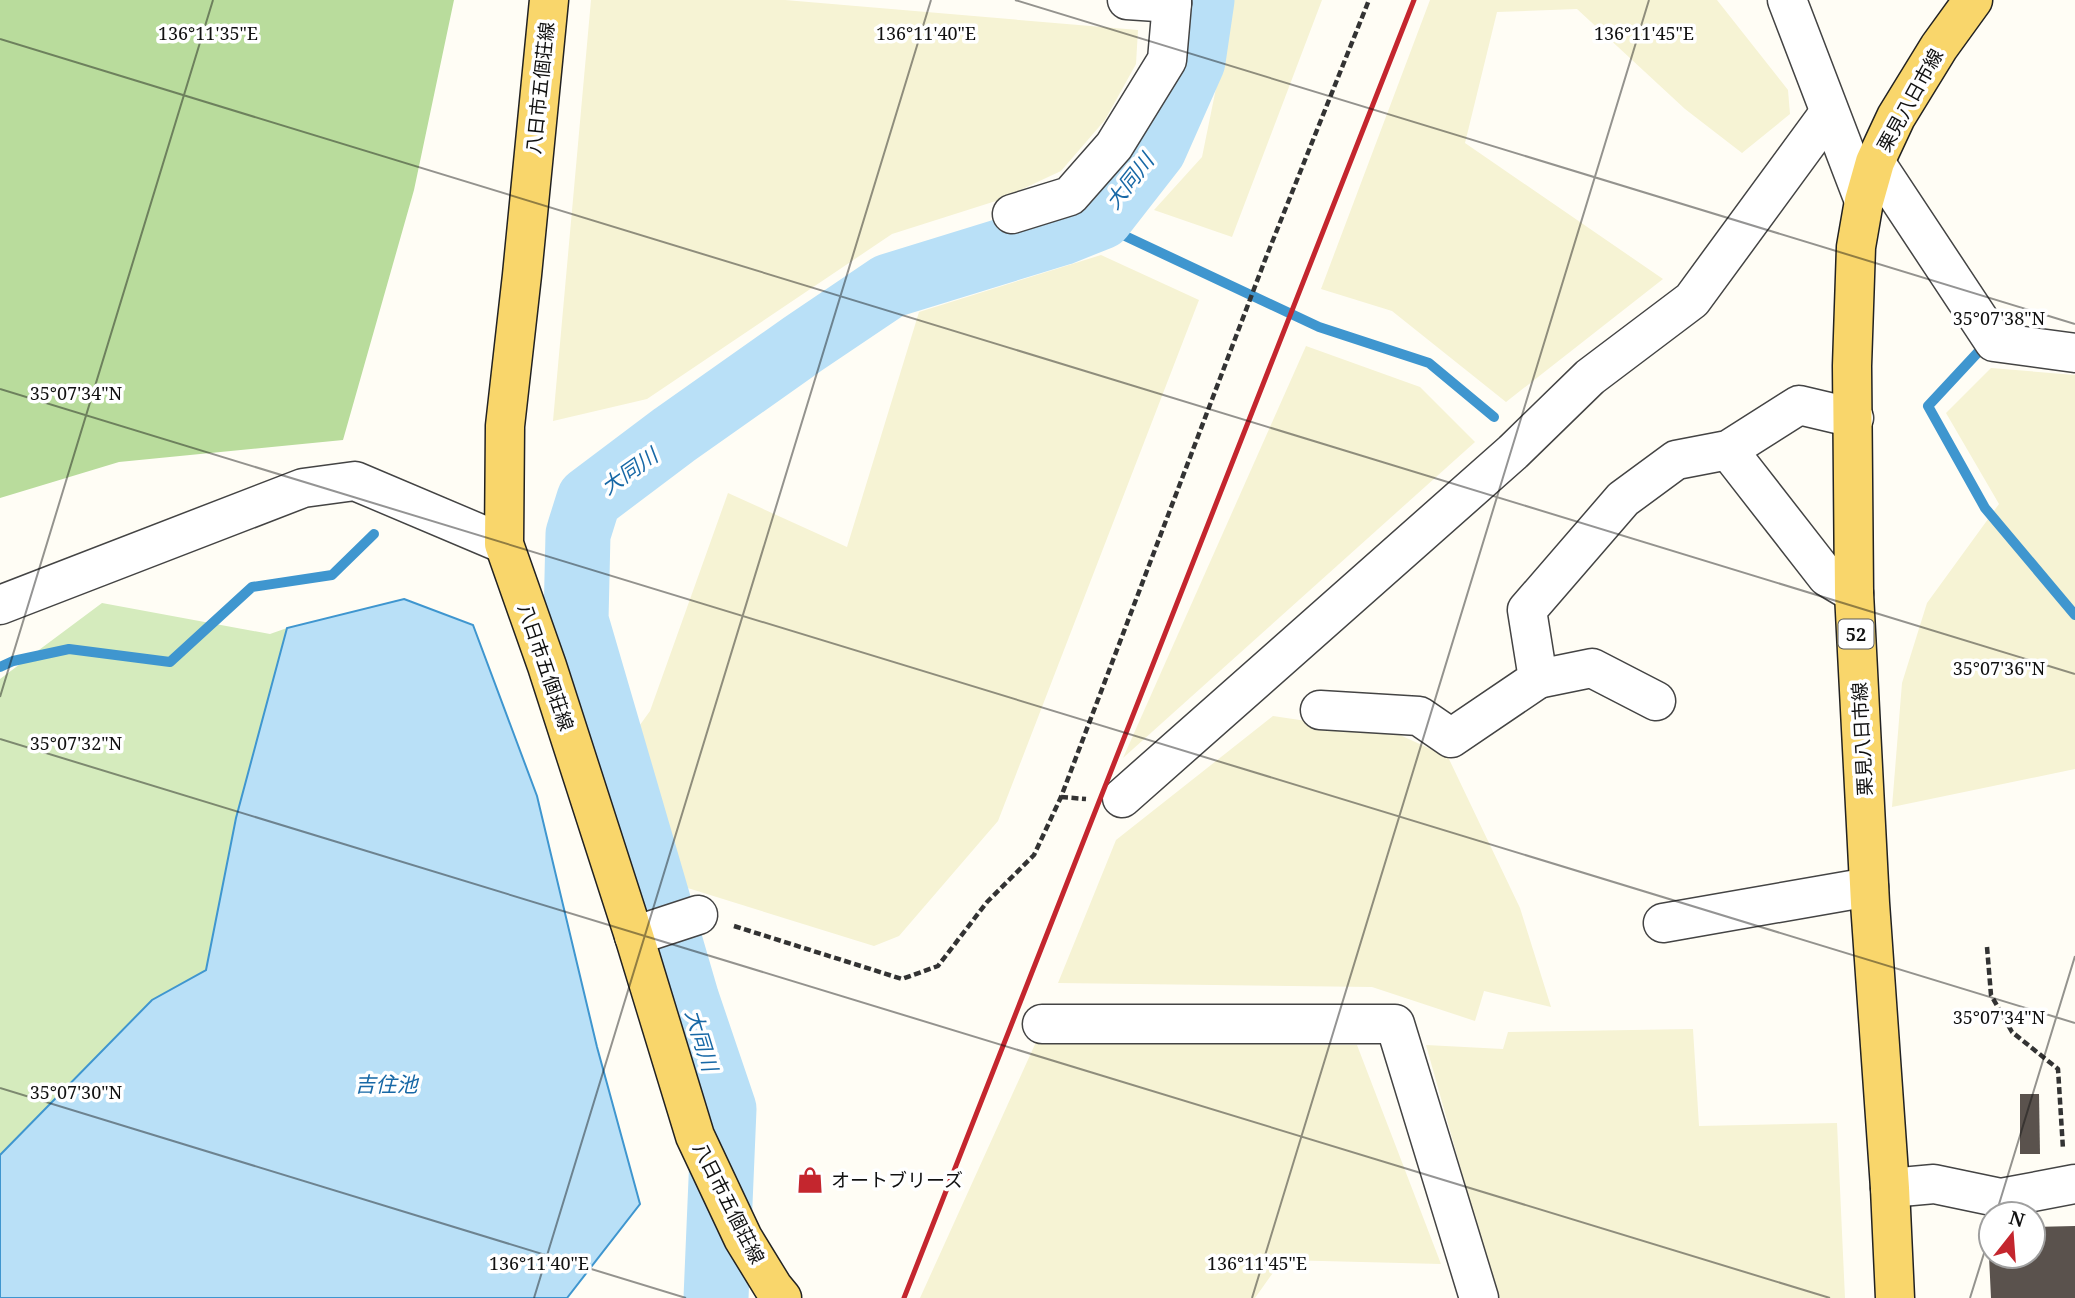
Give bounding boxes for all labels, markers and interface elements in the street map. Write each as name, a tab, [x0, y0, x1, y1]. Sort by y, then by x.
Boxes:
street label: 八日市五個荘線	[520, 20, 560, 156]
text: 136°11'35"E	[158, 21, 258, 45]
text: 136°11'40"E	[876, 21, 976, 45]
text: 136°11'45"E	[1594, 21, 1694, 45]
street label: 栗見八日市線	[1871, 44, 1949, 156]
water label: 大同川	[1099, 146, 1161, 214]
text: 35°07'38"N	[1953, 306, 2046, 330]
text: 35°07'34"N	[30, 381, 123, 405]
water label: 大同川	[595, 440, 664, 501]
street label: 八日市五個荘線	[512, 600, 580, 734]
road number: 52	[1839, 620, 1874, 648]
text: 35°07'36"N	[1953, 656, 2046, 680]
street label: 栗見八日市線	[1846, 681, 1878, 797]
text: 35°07'32"N	[30, 731, 123, 755]
text: 35°07'34"N	[1953, 1005, 2046, 1029]
water label: 大同川	[679, 1006, 725, 1076]
water label: 吉住池	[355, 1070, 419, 1098]
text: 35°07'30"N	[30, 1080, 123, 1104]
street label: 八日市五個荘線	[687, 1138, 771, 1268]
shop icon: オートブリーズ	[795, 1165, 825, 1195]
place label: オートブリーズ	[831, 1167, 963, 1193]
north arrow	[1977, 1200, 2047, 1270]
text: N	[2006, 1204, 2028, 1233]
text: 136°11'40"E	[489, 1251, 589, 1275]
text: 136°11'45"E	[1207, 1251, 1307, 1275]

